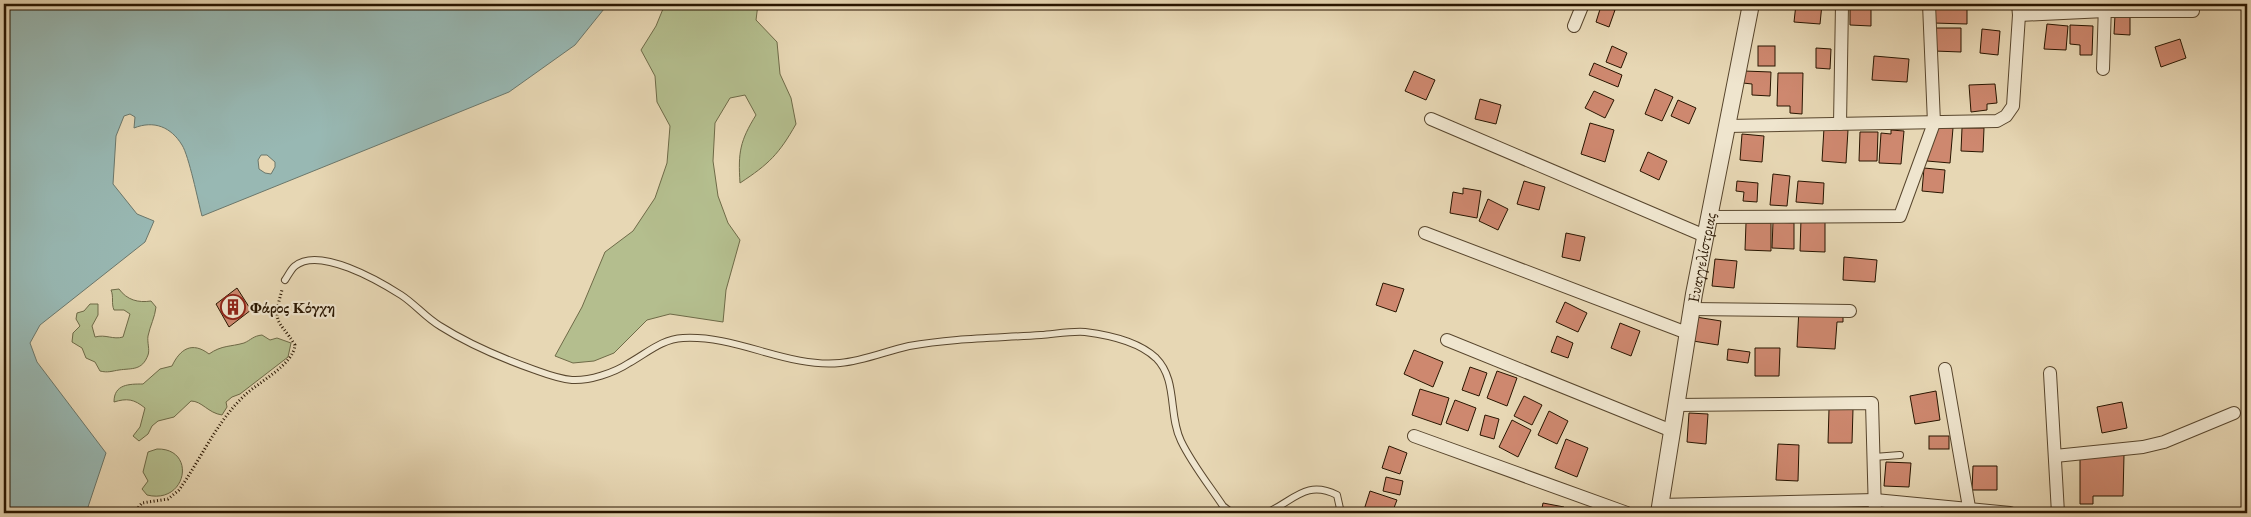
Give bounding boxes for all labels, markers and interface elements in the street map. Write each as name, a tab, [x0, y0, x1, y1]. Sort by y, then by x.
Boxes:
street label: Ευαγγελίστριας	[1683, 210, 1721, 304]
building icon: Φάρος Κόγχη	[220, 294, 246, 320]
place label: Φάρος Κόγχη	[250, 297, 335, 318]

